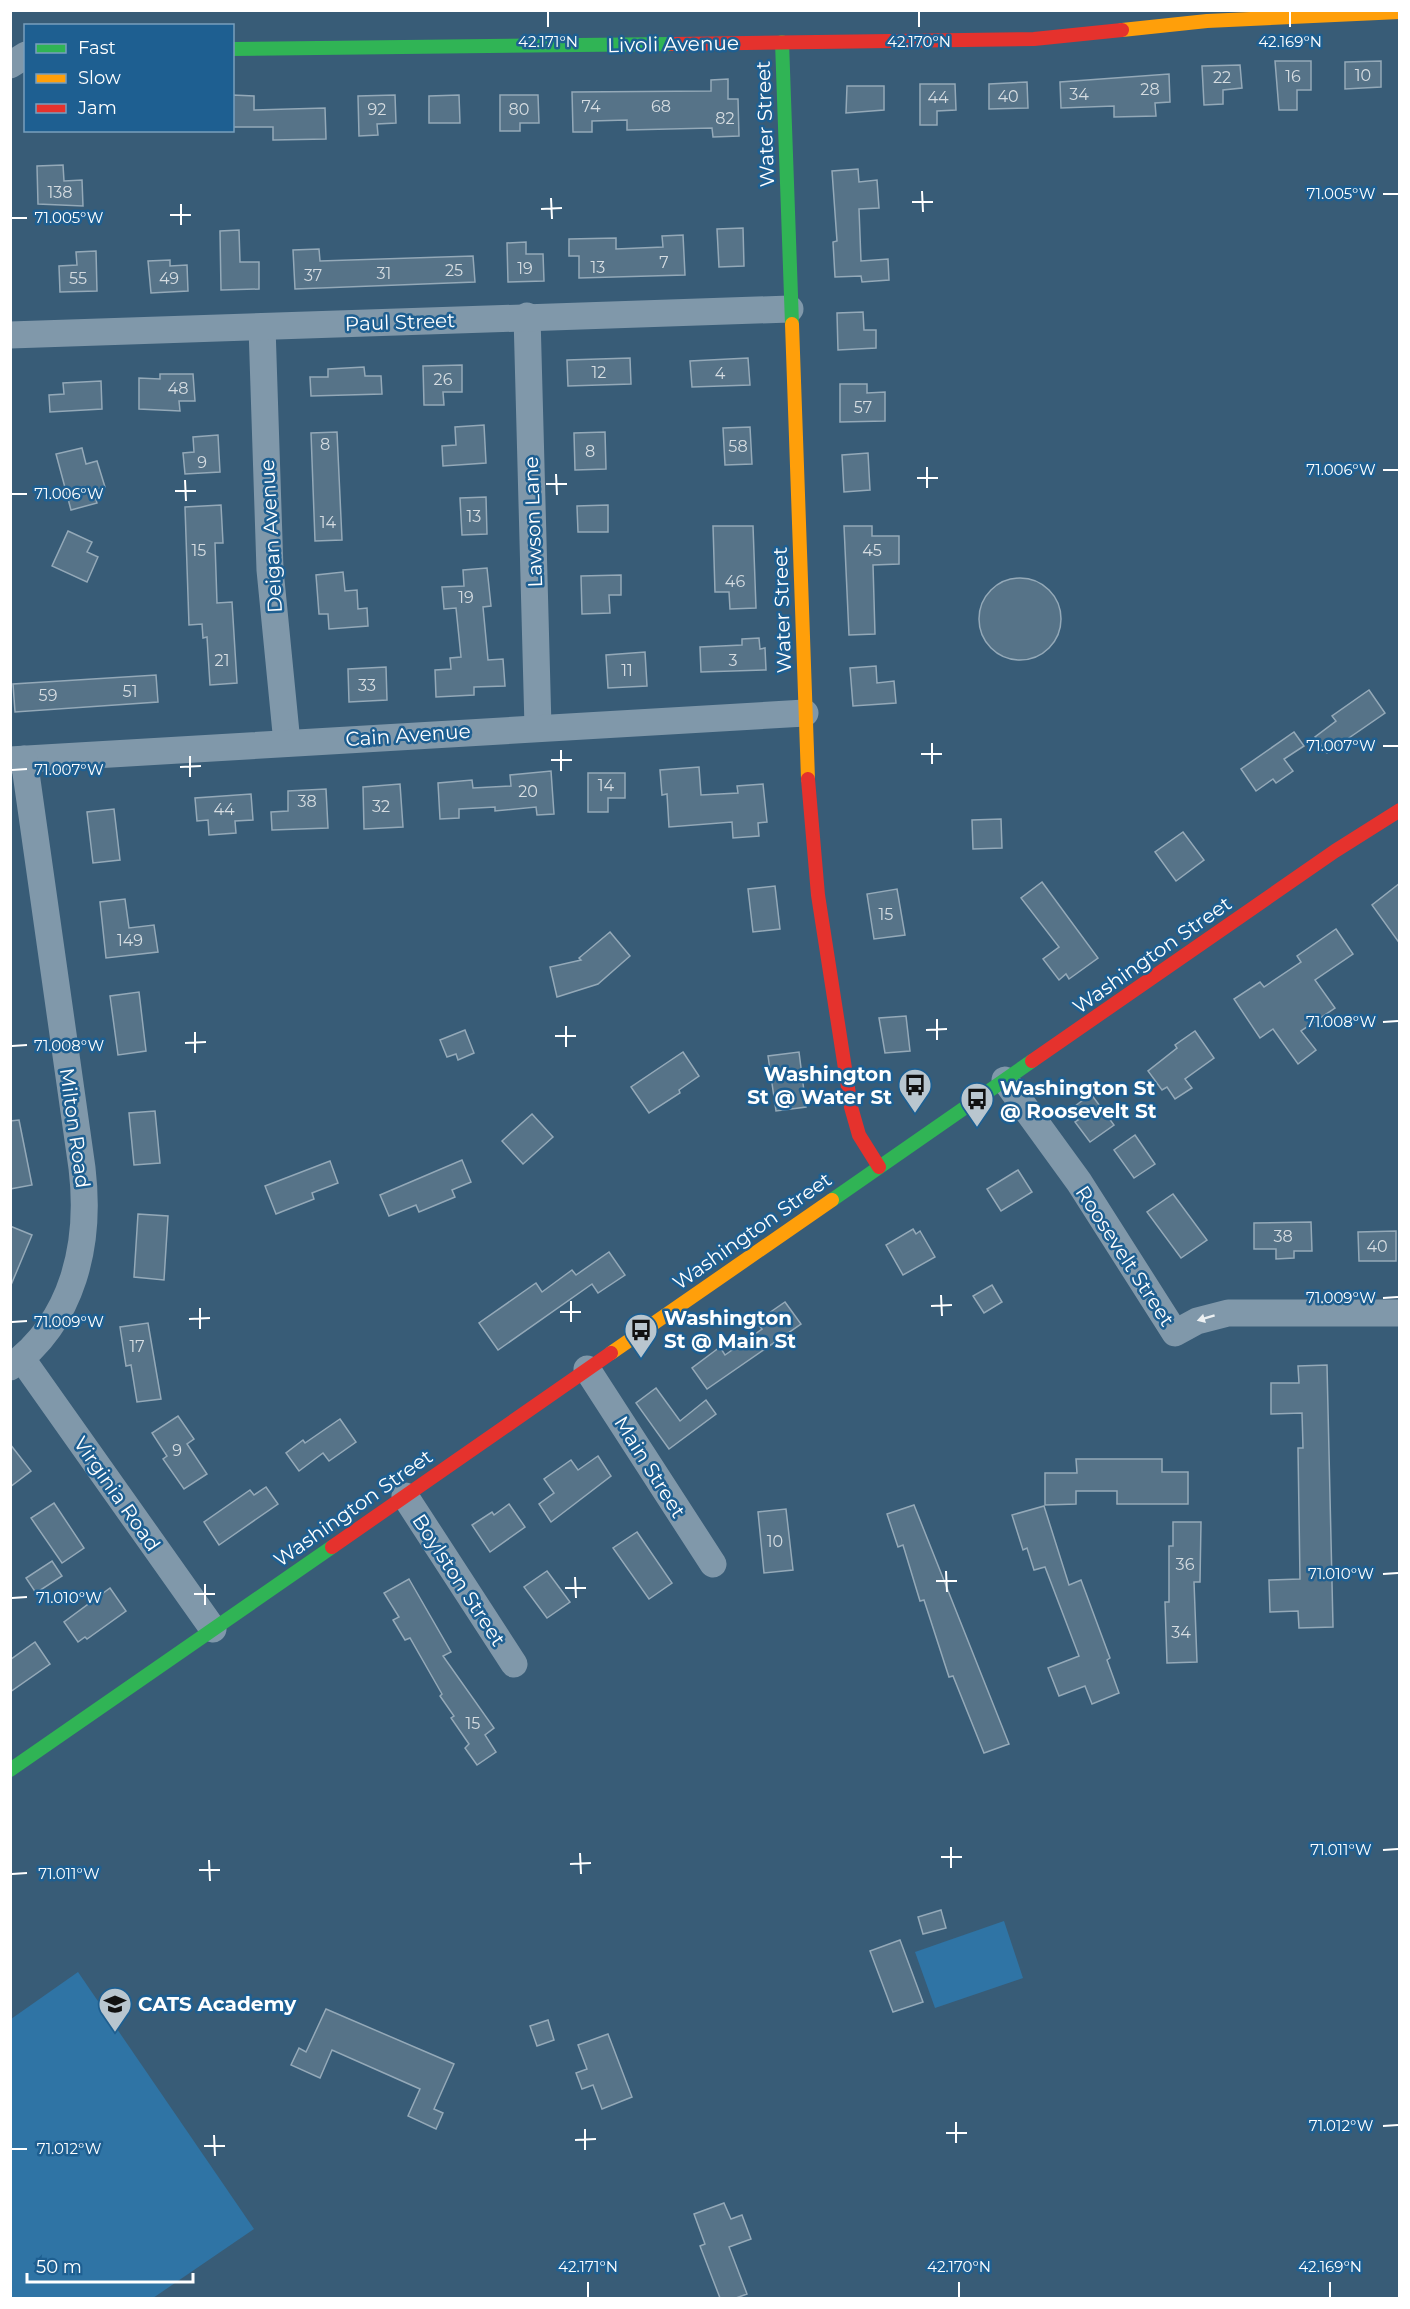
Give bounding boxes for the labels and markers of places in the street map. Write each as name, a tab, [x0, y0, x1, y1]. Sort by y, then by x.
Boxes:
place label: Washington St @ Water St	[747, 1062, 892, 1109]
bus stop icon: Washington St @ Water St	[897, 1067, 933, 1114]
place label: Washington St @ Roosevelt St	[1000, 1076, 1157, 1123]
bus stop icon: Washington St @ Roosevelt St	[959, 1081, 995, 1128]
place label: Washington St @ Main St	[664, 1306, 796, 1353]
bus stop icon: Washington St @ Main St	[623, 1312, 659, 1359]
school or university icon: CATS Academy	[97, 1986, 133, 2033]
place label: CATS Academy	[138, 1992, 297, 2016]

